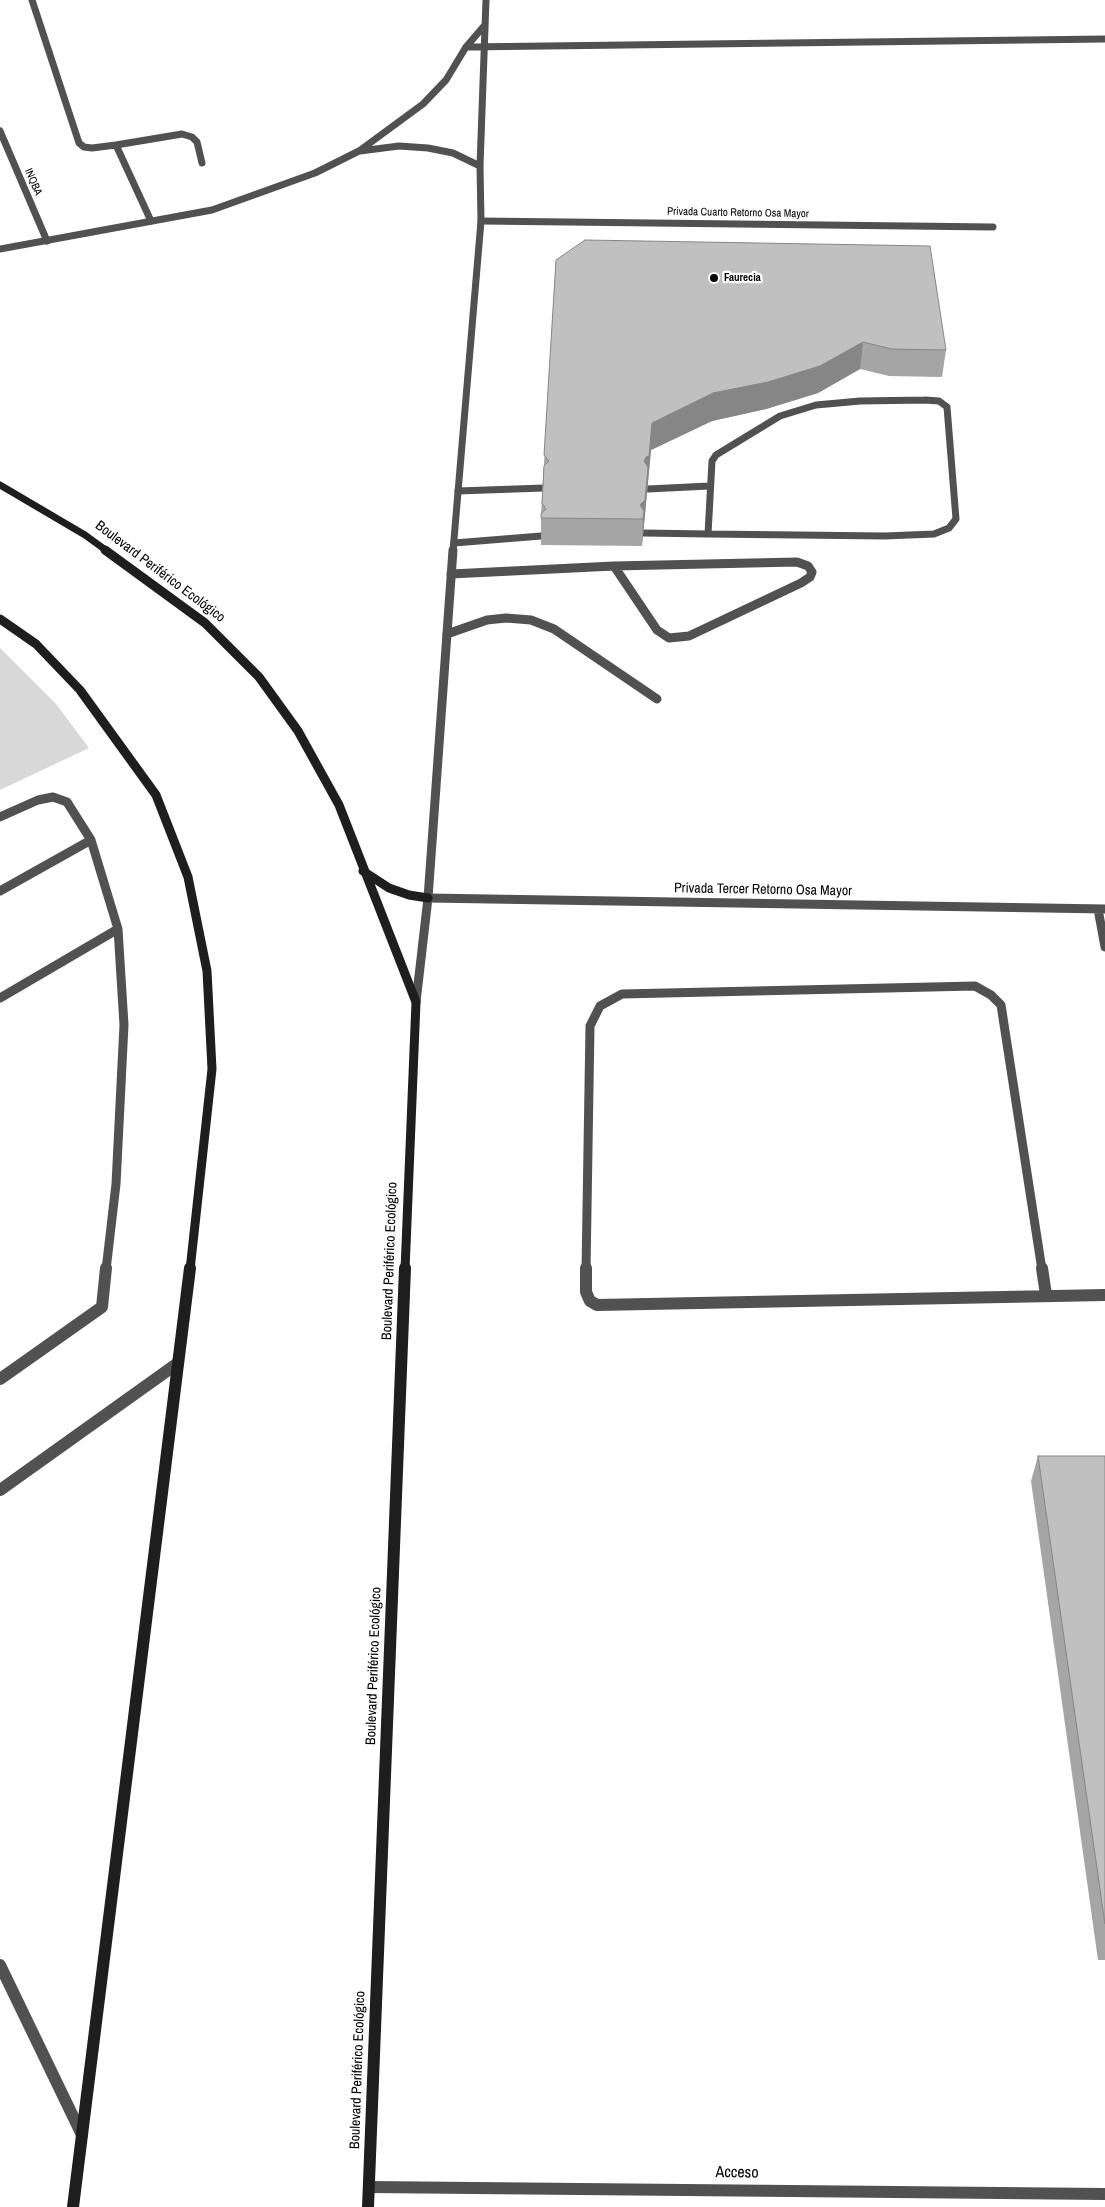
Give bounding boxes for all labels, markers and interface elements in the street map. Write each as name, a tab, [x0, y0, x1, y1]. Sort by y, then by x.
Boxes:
street label: INQBA	[21, 167, 45, 197]
street label: Privada Cuarto Retorno Osa Mayor	[667, 205, 809, 221]
place label: Faurecia	[724, 271, 761, 285]
marker: Faurecia	[708, 272, 720, 284]
street label: Boulevard Periférico Ecológico	[92, 518, 228, 626]
street label: Privada Tercer Retorno Osa Mayor	[674, 880, 852, 900]
street label: Boulevard Periférico Ecológico	[379, 1182, 401, 1340]
street label: Boulevard Periférico Ecológico	[363, 1587, 385, 1745]
street label: Boulevard Periférico Ecológico	[347, 1991, 369, 2149]
street label: Acceso	[715, 2163, 759, 2183]

